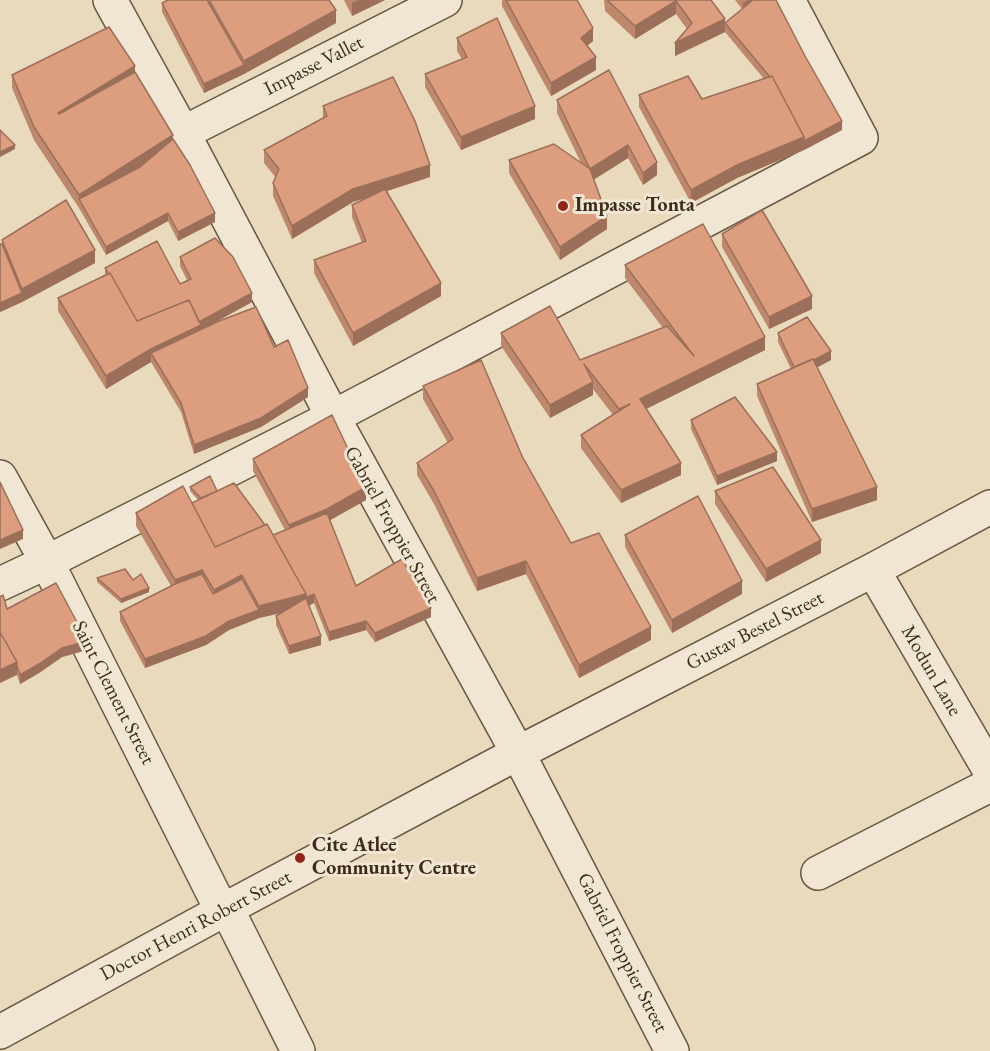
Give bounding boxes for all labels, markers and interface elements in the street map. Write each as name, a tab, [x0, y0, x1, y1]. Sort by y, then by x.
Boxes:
street label: Impasse Vallet	[260, 31, 368, 101]
place label: Impasse Tonta	[575, 194, 695, 218]
marker: Impasse Tonta	[556, 199, 570, 213]
street label: Gabriel Froppier Street	[339, 442, 445, 608]
street label: Gustav Bestel Street	[682, 586, 828, 676]
street label: Saint Clement Street	[66, 617, 160, 769]
street label: Modun Lane	[895, 621, 967, 721]
place label: Cite Atlee Community Centre	[312, 834, 476, 881]
marker: Cite Atlee Community Centre	[293, 851, 307, 865]
street label: Doctor Henri Robert Street	[96, 865, 296, 987]
street label: Gabriel Froppier Street	[571, 869, 673, 1037]

